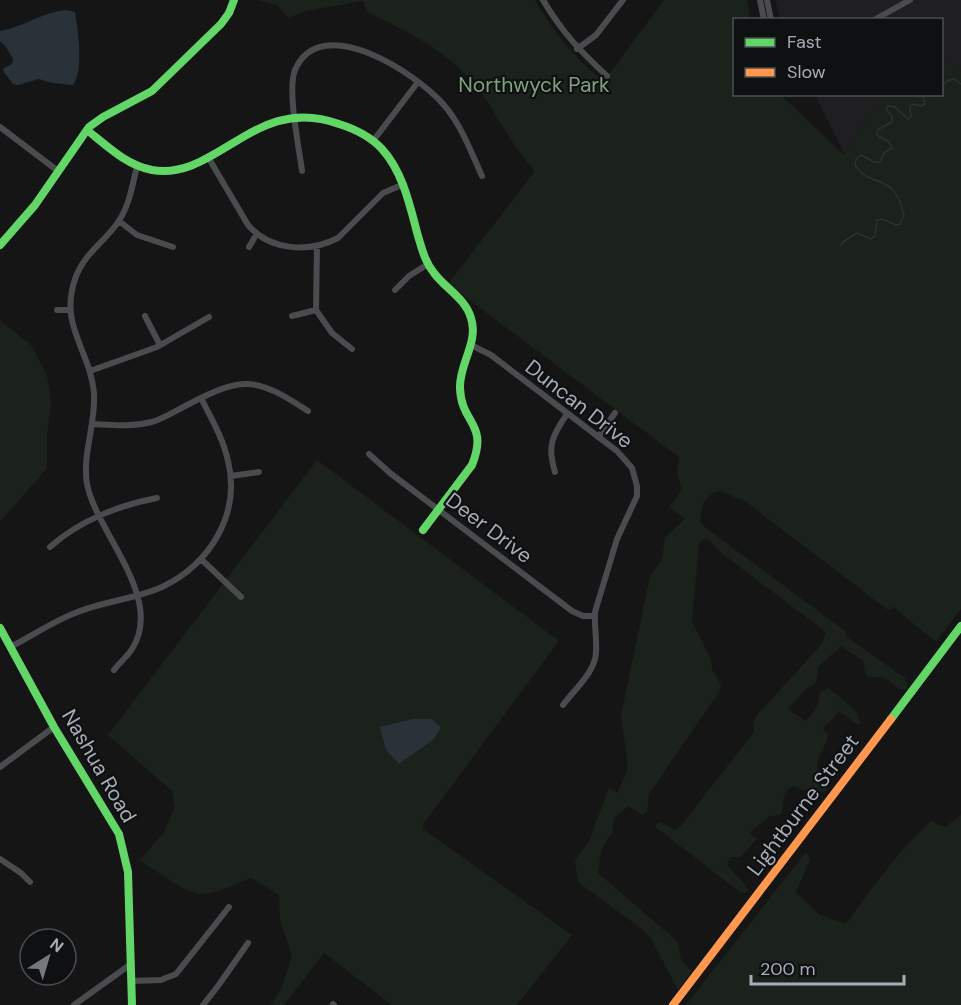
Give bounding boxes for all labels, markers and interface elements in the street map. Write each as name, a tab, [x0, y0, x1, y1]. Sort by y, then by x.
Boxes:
legend	[733, 18, 943, 96]
text: Fast	[787, 30, 822, 54]
text: Slow	[787, 60, 826, 84]
park label: Northwyck Park	[458, 71, 610, 99]
street label: Duncan Drive	[519, 353, 639, 455]
street label: Deer Drive	[440, 486, 538, 570]
street label: Nashua Road	[55, 704, 143, 828]
street label: Lightburne Street	[741, 729, 865, 881]
north arrow	[18, 927, 78, 987]
text: N	[46, 934, 68, 957]
scale bar	[751, 948, 904, 986]
text: 200 m	[760, 957, 816, 981]

